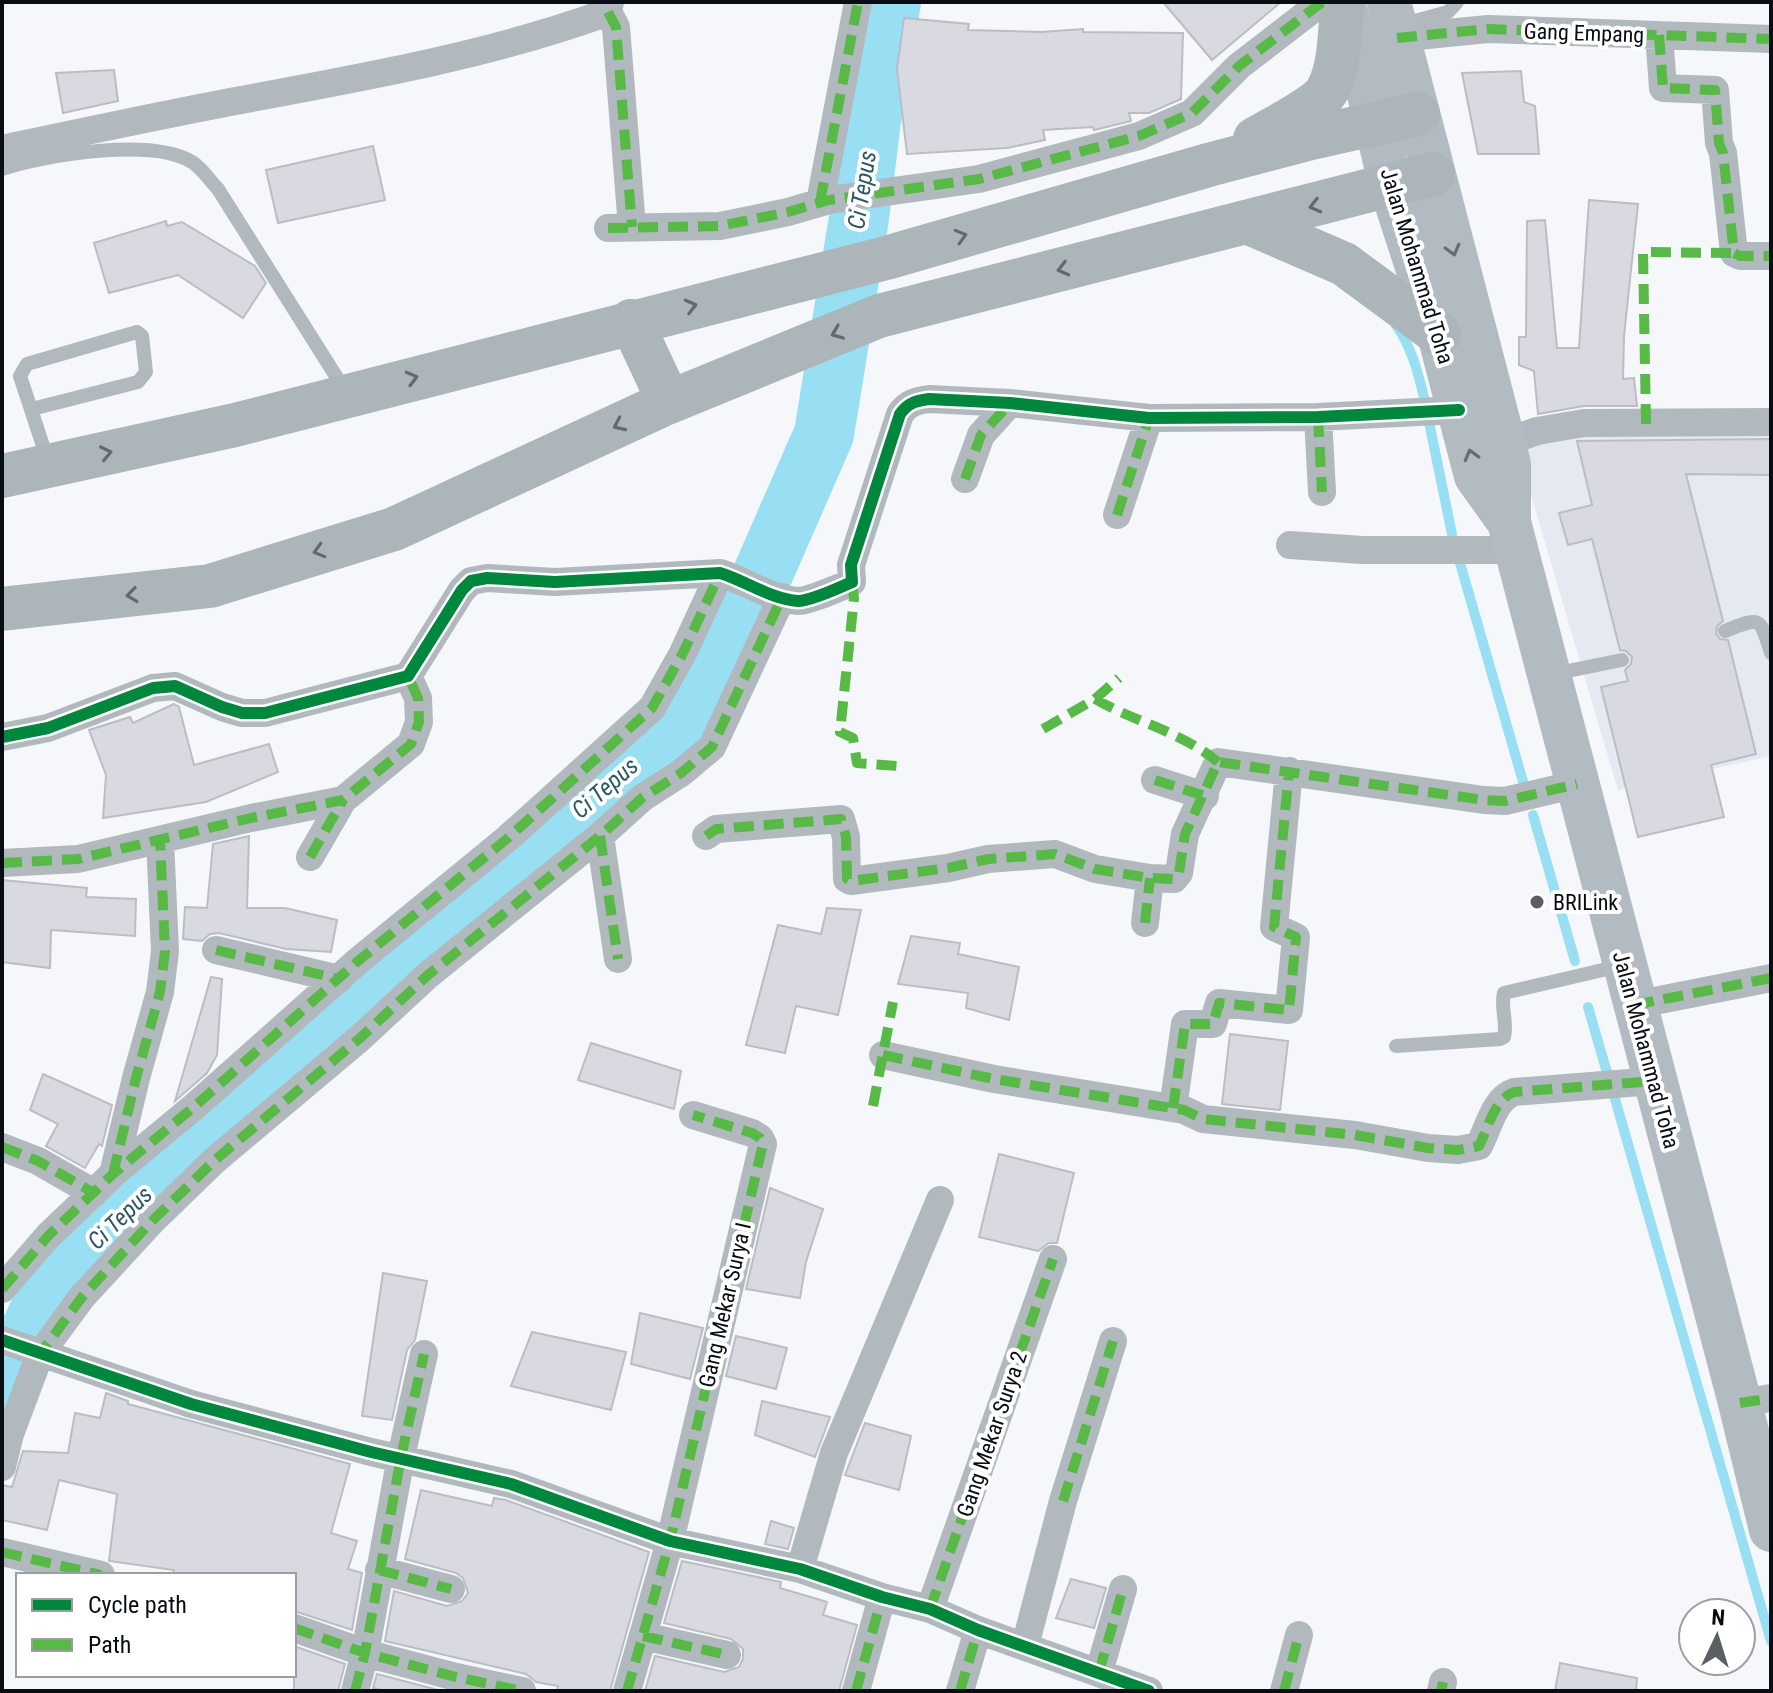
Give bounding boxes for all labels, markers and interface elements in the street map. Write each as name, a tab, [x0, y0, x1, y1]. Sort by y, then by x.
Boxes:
street label: Gang Empang	[1523, 18, 1645, 48]
water label: Ci Tepus	[842, 149, 882, 231]
street label: Jalan Mohammad Toha	[1375, 165, 1459, 367]
one-way arrow	[1309, 196, 1322, 213]
one-way arrow	[954, 229, 968, 245]
one-way arrow	[1443, 242, 1460, 256]
one-way arrow	[1056, 260, 1070, 277]
one-way arrow	[684, 298, 698, 315]
one-way arrow	[830, 323, 844, 340]
one-way arrow	[405, 370, 419, 387]
one-way arrow	[612, 415, 627, 431]
one-way arrow	[98, 445, 112, 462]
one-way arrow	[1464, 449, 1480, 463]
one-way arrow	[313, 542, 327, 558]
one-way arrow	[126, 586, 139, 603]
water label: Ci Tepus	[566, 752, 644, 824]
place label: BRILink	[1553, 890, 1618, 915]
marker: BRILink	[1528, 893, 1546, 911]
street label: Jalan Mohammad Toha	[1608, 949, 1684, 1151]
water label: Ci Tepus	[82, 1181, 158, 1255]
street label: Gang Mekar Surya I	[694, 1220, 756, 1390]
street label: Gang Mekar Surya 2	[952, 1348, 1032, 1520]
legend	[16, 1573, 296, 1677]
text: Cycle path	[88, 1591, 187, 1619]
north arrow	[1677, 1597, 1757, 1677]
text: N	[1711, 1605, 1726, 1630]
text: Path	[88, 1631, 131, 1659]

